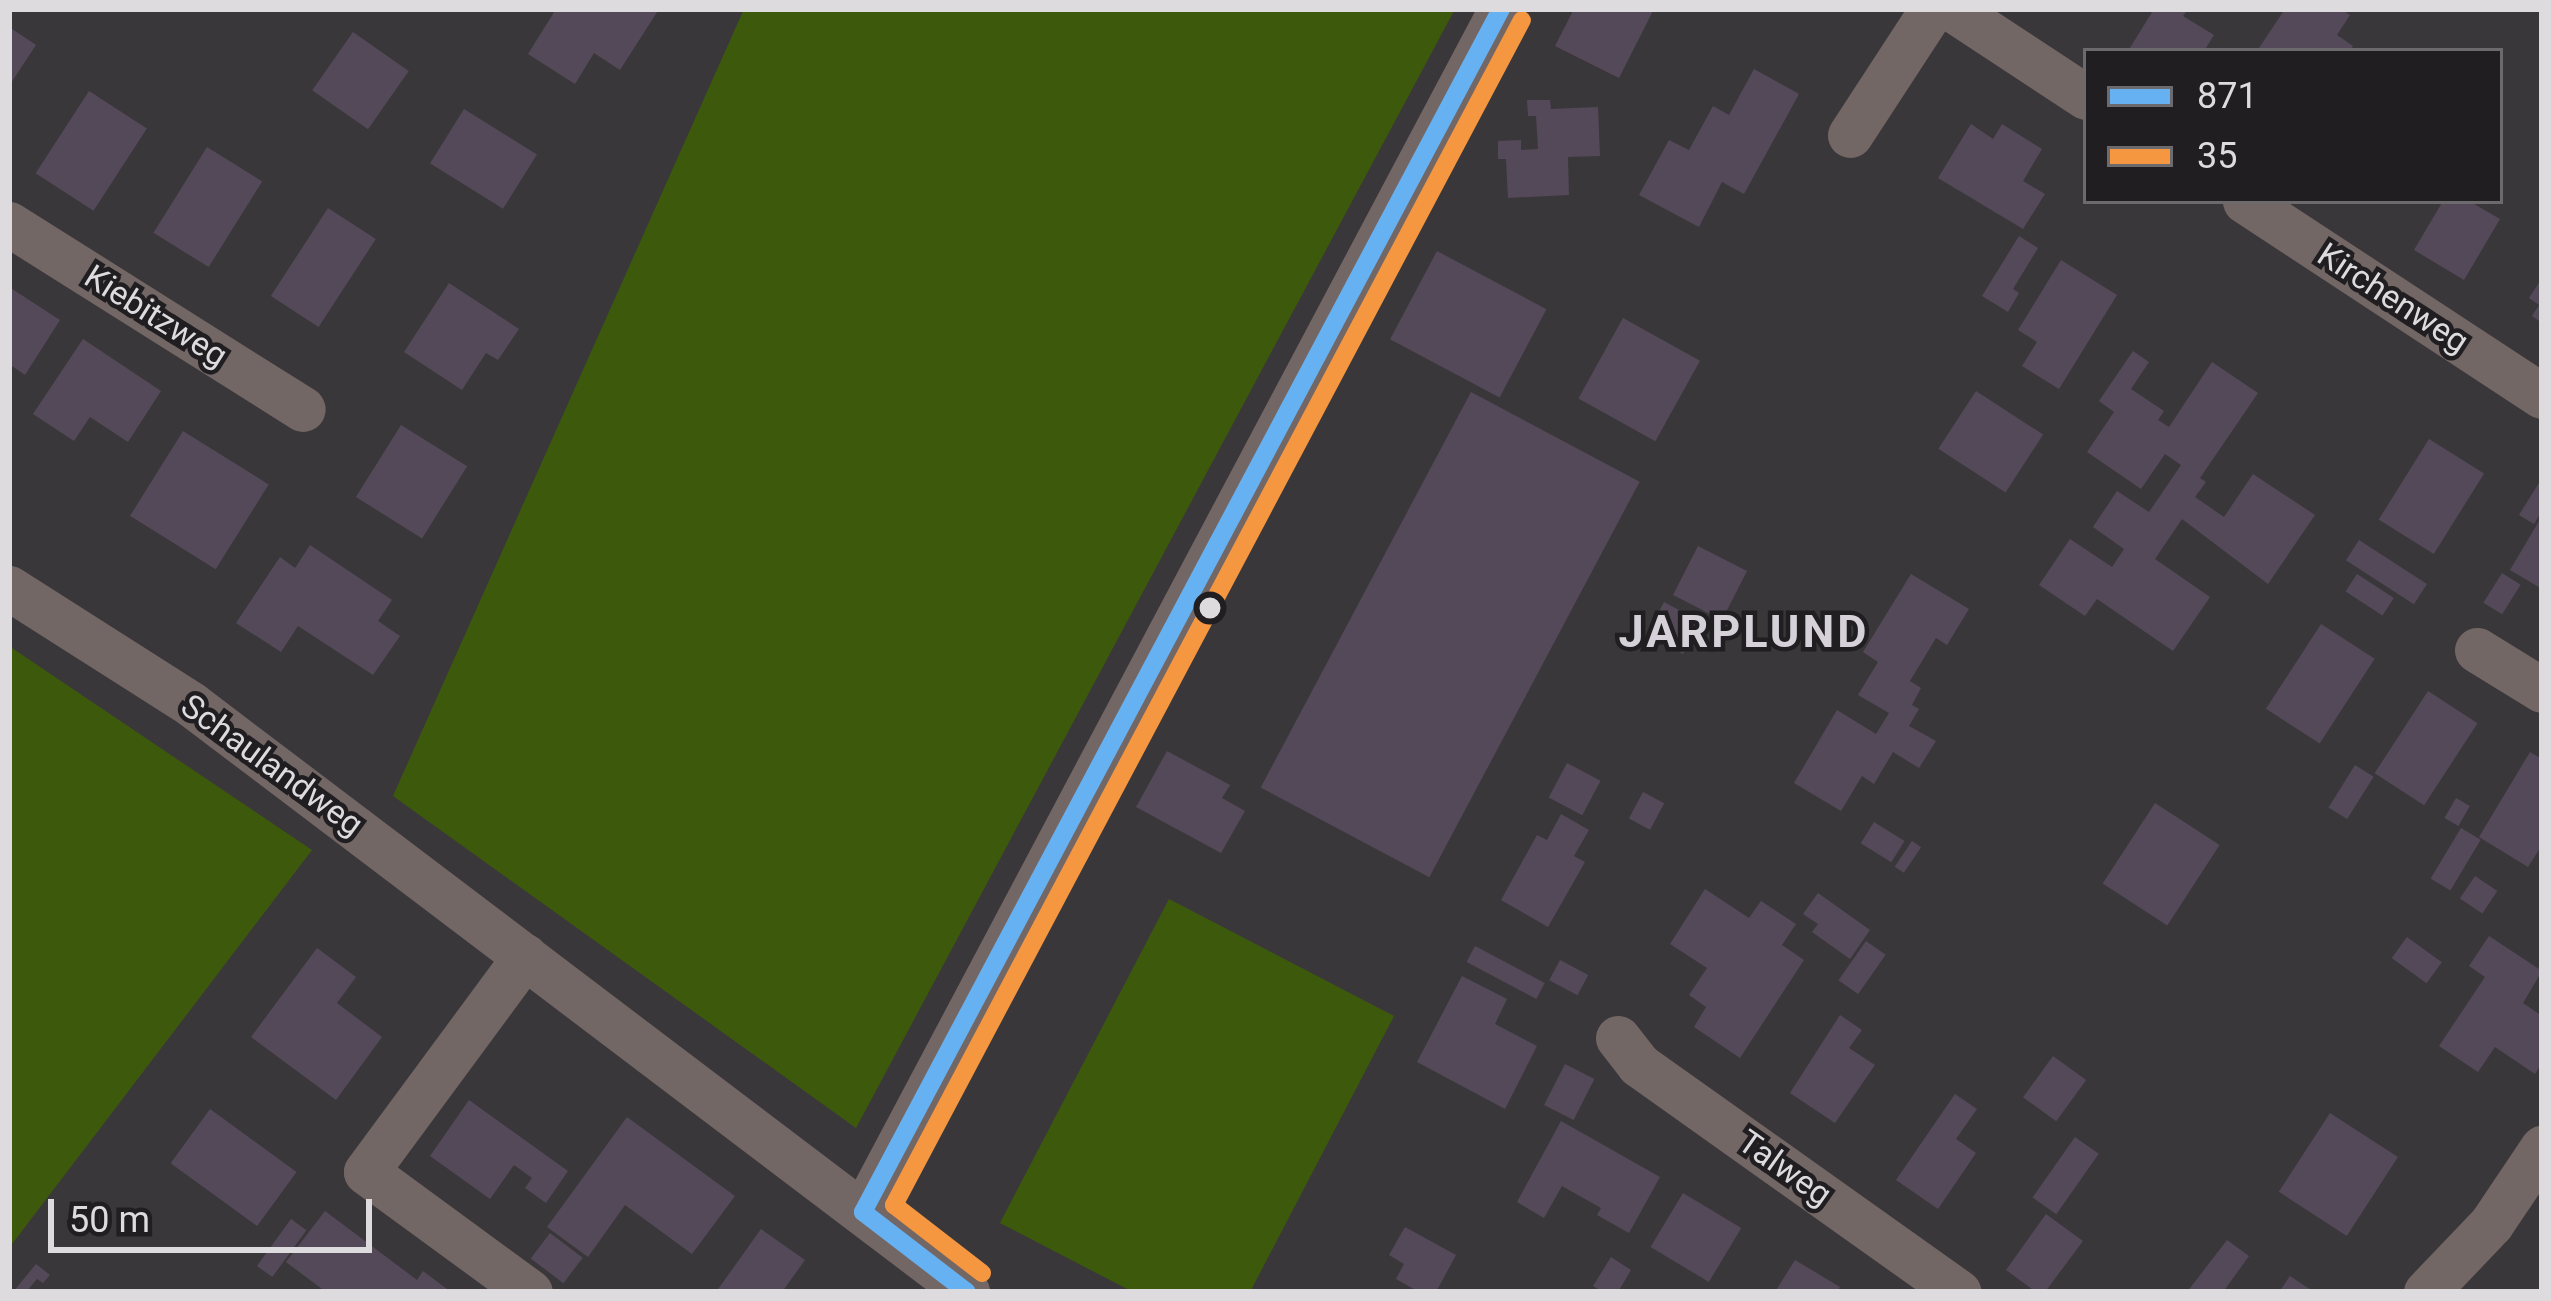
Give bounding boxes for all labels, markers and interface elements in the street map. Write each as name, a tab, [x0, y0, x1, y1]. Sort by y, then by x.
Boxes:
legend	[2083, 48, 2503, 204]
text: 871	[2197, 75, 2258, 117]
text: 35	[2197, 135, 2237, 177]
street label: Kirchenweg	[2310, 235, 2476, 361]
street label: Kiebitzweg	[77, 257, 235, 375]
unlabelled marker	[1199, 597, 1221, 619]
district label: JARPLUND	[1619, 605, 1869, 659]
street label: Schaulandweg	[173, 686, 371, 844]
street label: Talweg	[1731, 1122, 1839, 1214]
scale bar	[54, 1175, 378, 1249]
text: 50 m	[69, 1199, 150, 1241]

